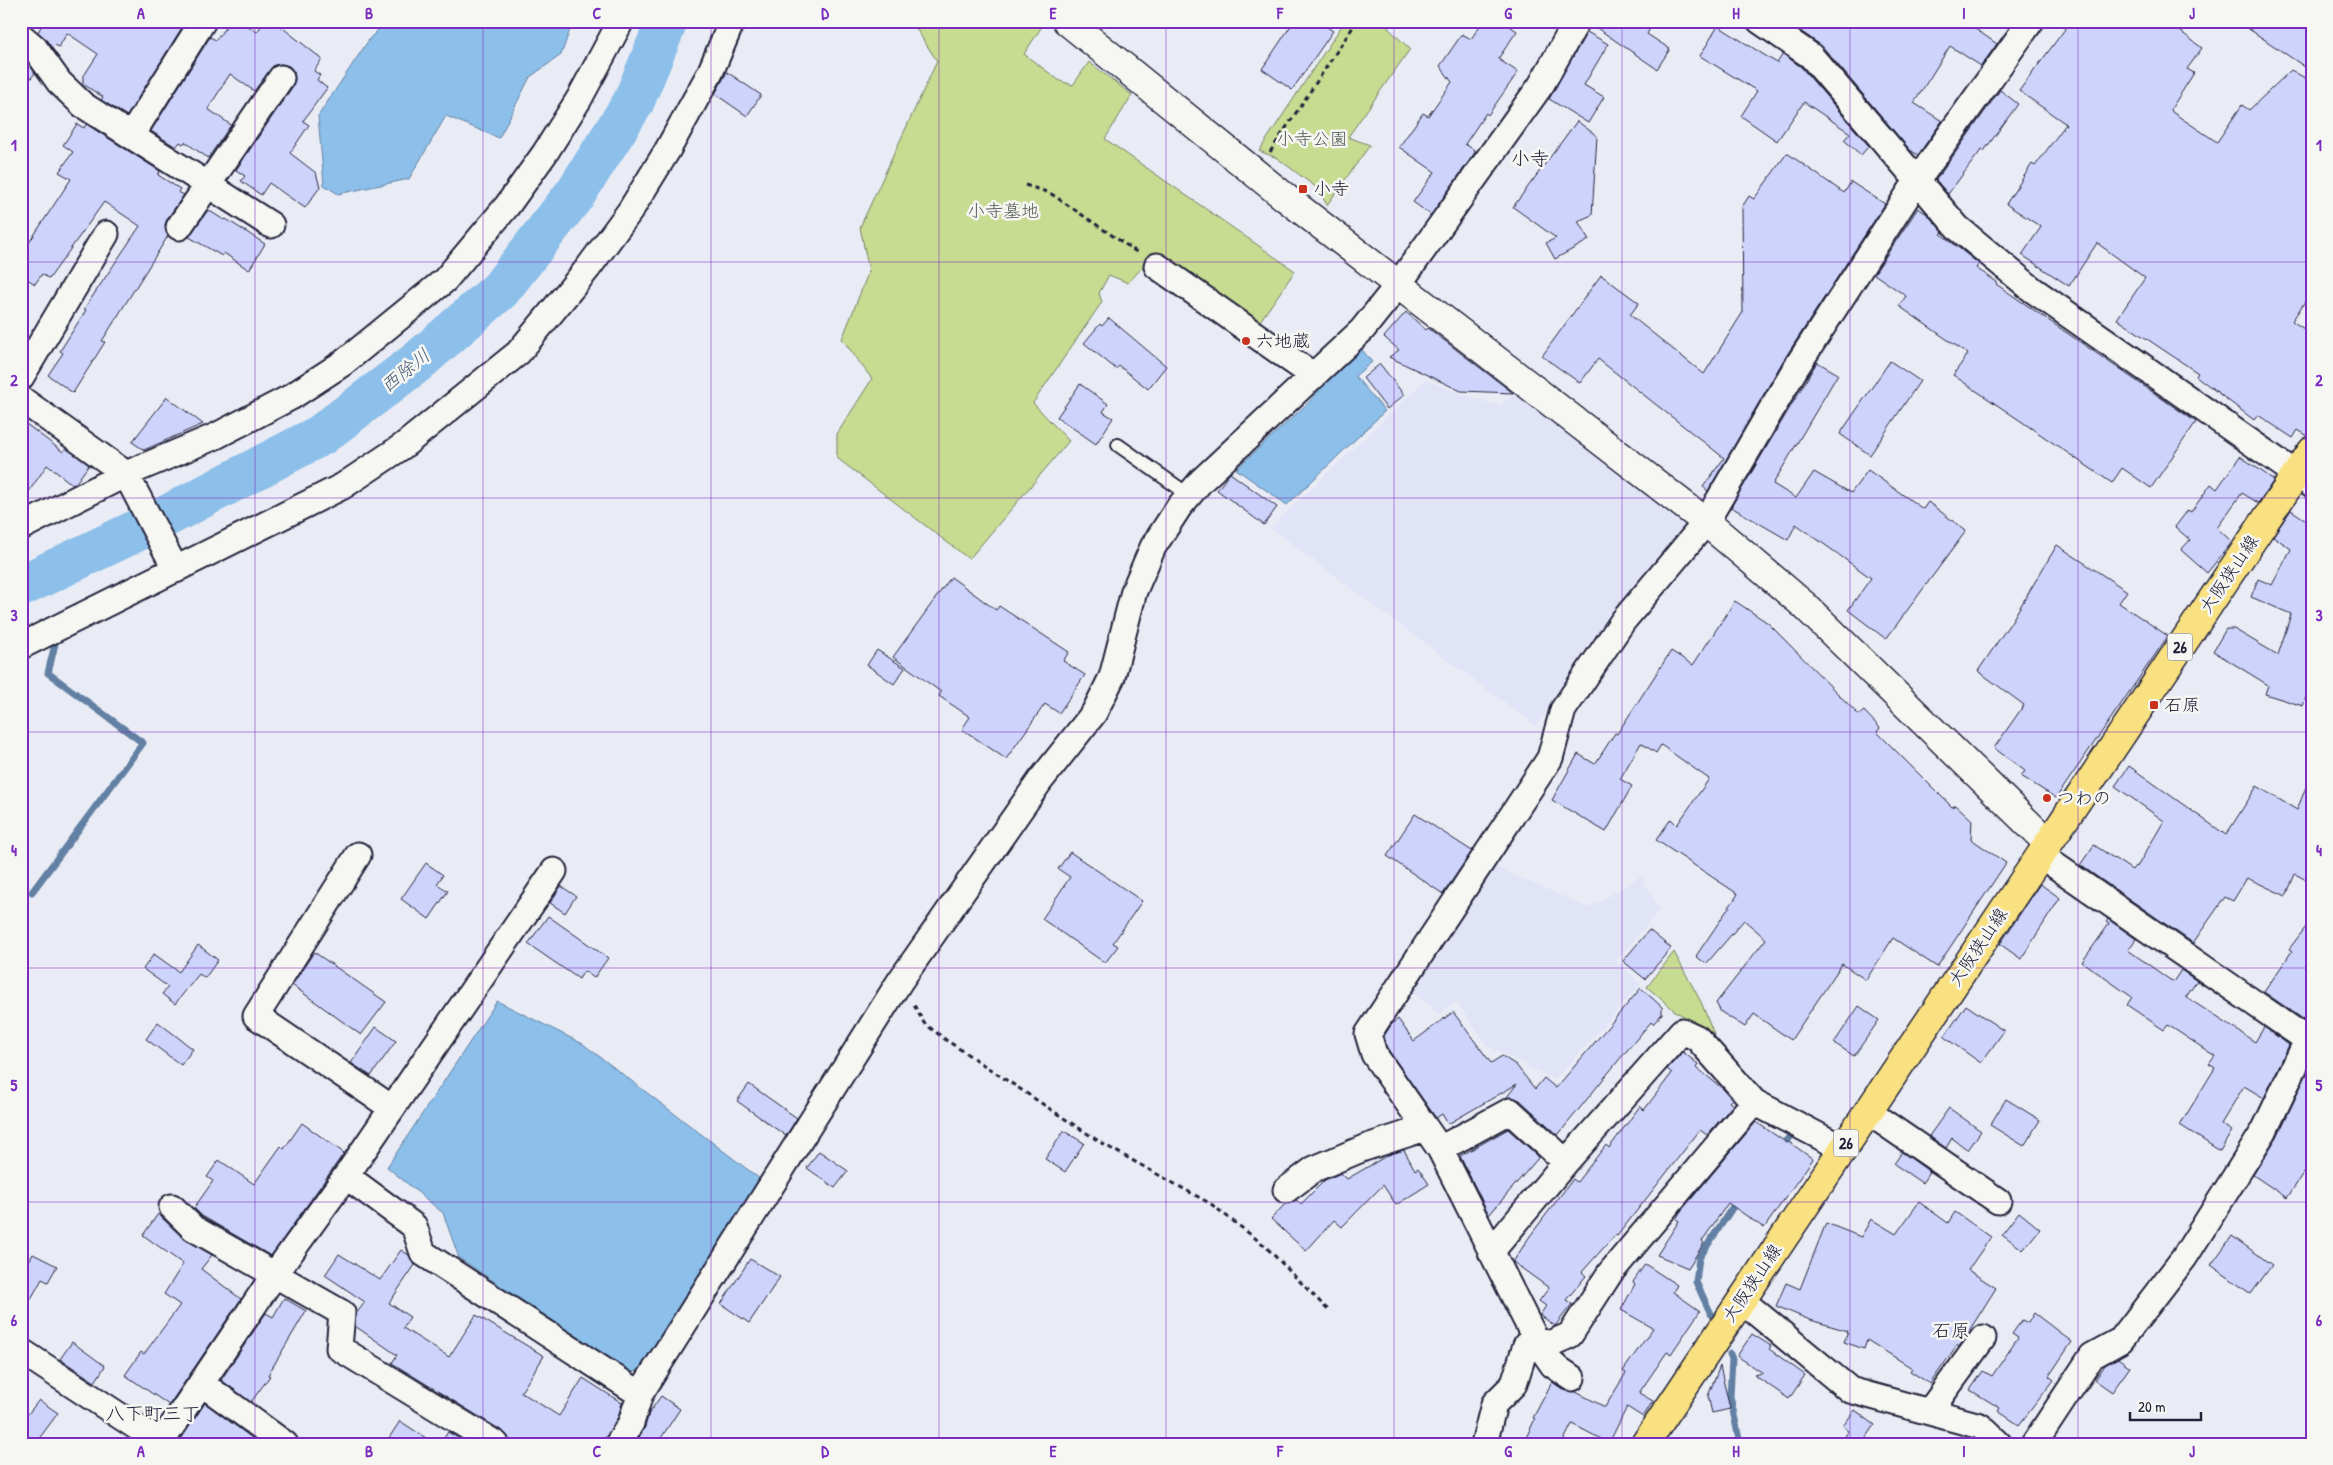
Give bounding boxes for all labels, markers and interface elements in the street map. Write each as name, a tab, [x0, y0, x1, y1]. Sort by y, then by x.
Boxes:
text: A	[137, 2, 145, 24]
text: B	[365, 2, 373, 24]
text: C	[593, 2, 602, 24]
text: D	[821, 2, 829, 24]
text: E	[1049, 2, 1057, 24]
text: F	[1276, 2, 1284, 24]
text: G	[1504, 2, 1512, 24]
text: H	[1732, 2, 1740, 24]
text: I	[1962, 2, 1966, 24]
text: J	[2189, 2, 2195, 24]
park label: 小寺公園	[1276, 126, 1348, 151]
text: 1	[11, 134, 17, 156]
text: 1	[2316, 134, 2322, 156]
district label: 小寺	[1511, 145, 1549, 171]
place label: 小寺	[1313, 176, 1349, 201]
marker: 小寺	[1297, 183, 1309, 195]
park label: 小寺墓地	[967, 198, 1039, 223]
place label: 六地蔵	[1256, 328, 1310, 353]
marker: 六地蔵	[1240, 335, 1252, 347]
water label: 西除川	[375, 342, 435, 398]
text: 2	[10, 369, 18, 391]
text: 2	[2315, 369, 2323, 391]
street label: 大阪狭山線	[2193, 529, 2264, 618]
text: 3	[10, 604, 18, 626]
text: 3	[2315, 604, 2323, 626]
road number: 26	[2168, 634, 2192, 660]
place label: 石原	[2164, 692, 2200, 717]
marker: 石原	[2148, 699, 2160, 711]
place label: つわの	[2057, 785, 2111, 810]
marker: つわの	[2041, 792, 2053, 804]
text: 4	[11, 839, 17, 861]
text: 4	[2316, 839, 2322, 861]
street label: 大阪狭山線	[1942, 902, 2013, 991]
text: 5	[11, 1074, 18, 1096]
text: 5	[2316, 1074, 2323, 1096]
road number: 26	[1834, 1130, 1858, 1156]
street label: 大阪狭山線	[1716, 1238, 1787, 1327]
text: 6	[11, 1309, 18, 1331]
text: 6	[2316, 1309, 2323, 1331]
district label: 石原	[1932, 1317, 1970, 1343]
scale bar	[2130, 1390, 2202, 1422]
text: 20 m	[2138, 1396, 2165, 1417]
district label: 八下町三丁	[105, 1400, 201, 1426]
text: A	[137, 1440, 145, 1462]
text: B	[365, 1440, 373, 1462]
text: C	[593, 1440, 602, 1462]
text: D	[821, 1440, 829, 1462]
text: E	[1049, 1440, 1057, 1462]
text: F	[1276, 1440, 1284, 1462]
text: G	[1504, 1440, 1512, 1462]
text: H	[1732, 1440, 1740, 1462]
text: I	[1962, 1440, 1966, 1462]
text: J	[2189, 1440, 2195, 1462]

